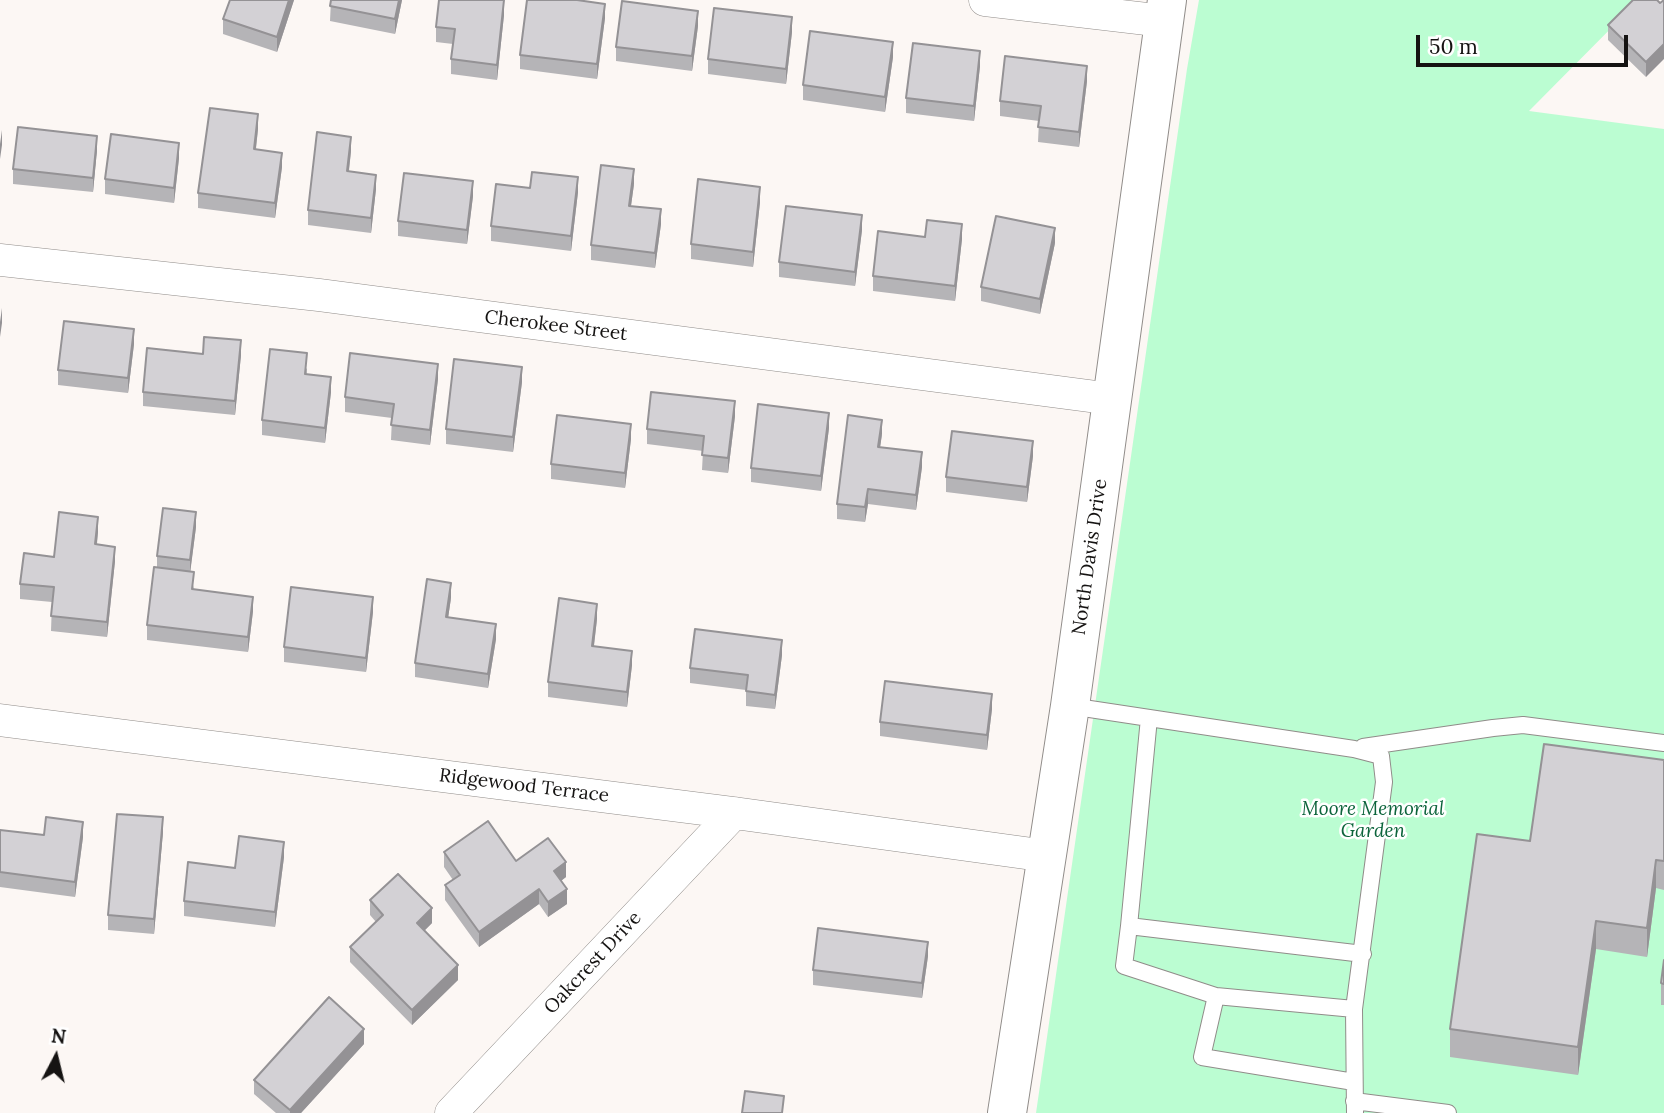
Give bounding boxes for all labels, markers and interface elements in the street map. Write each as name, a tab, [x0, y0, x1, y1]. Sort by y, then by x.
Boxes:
scale bar	[1419, 21, 1631, 65]
text: 50 m	[1429, 33, 1478, 60]
street label: Cherokee Street	[483, 306, 629, 346]
street label: North Davis Drive	[1068, 477, 1112, 637]
street label: Ridgewood Terrace	[438, 764, 610, 808]
park label: Moore Memorial Garden	[1302, 799, 1444, 843]
street label: Oakcrest Drive	[540, 907, 646, 1019]
north arrow	[21, 1022, 91, 1092]
text: N	[50, 1023, 67, 1049]

